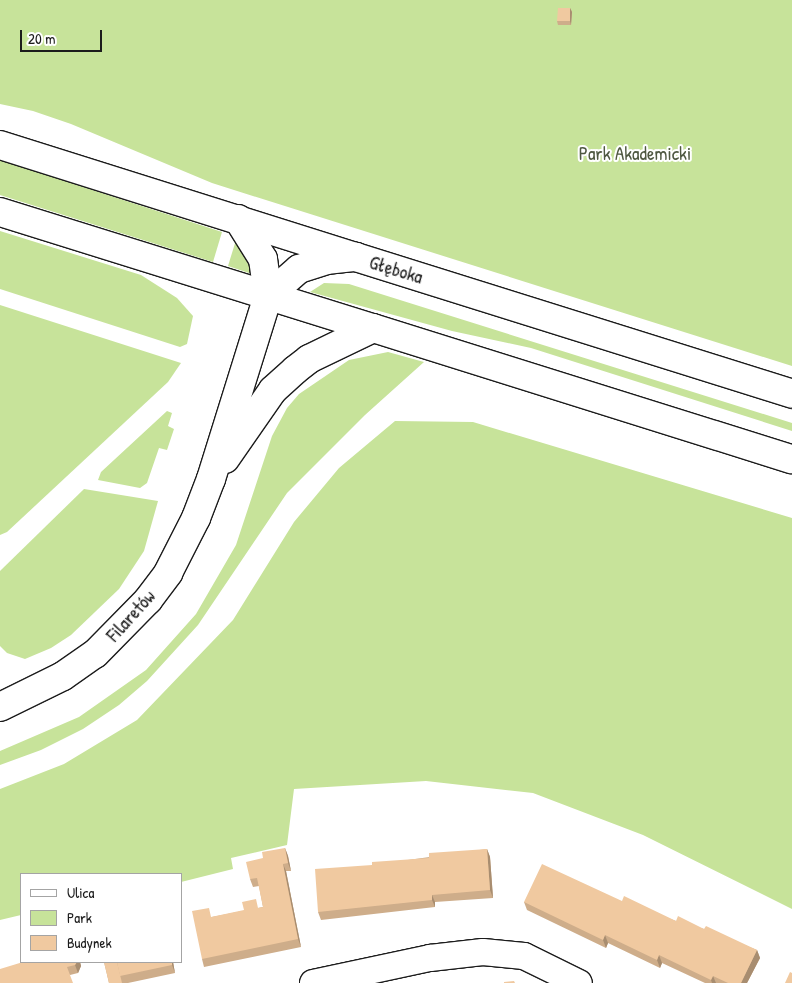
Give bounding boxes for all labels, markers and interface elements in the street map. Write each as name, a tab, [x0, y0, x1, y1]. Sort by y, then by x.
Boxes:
scale bar	[22, 20, 105, 52]
text: 20 m	[28, 28, 55, 49]
park label: Park Akademicki	[579, 143, 691, 165]
street label: Głęboka	[367, 251, 425, 289]
street label: Filaretów	[102, 585, 160, 647]
legend	[20, 873, 182, 963]
text: Ulica	[67, 882, 94, 903]
text: Park	[67, 907, 92, 928]
text: Budynek	[67, 932, 112, 953]

